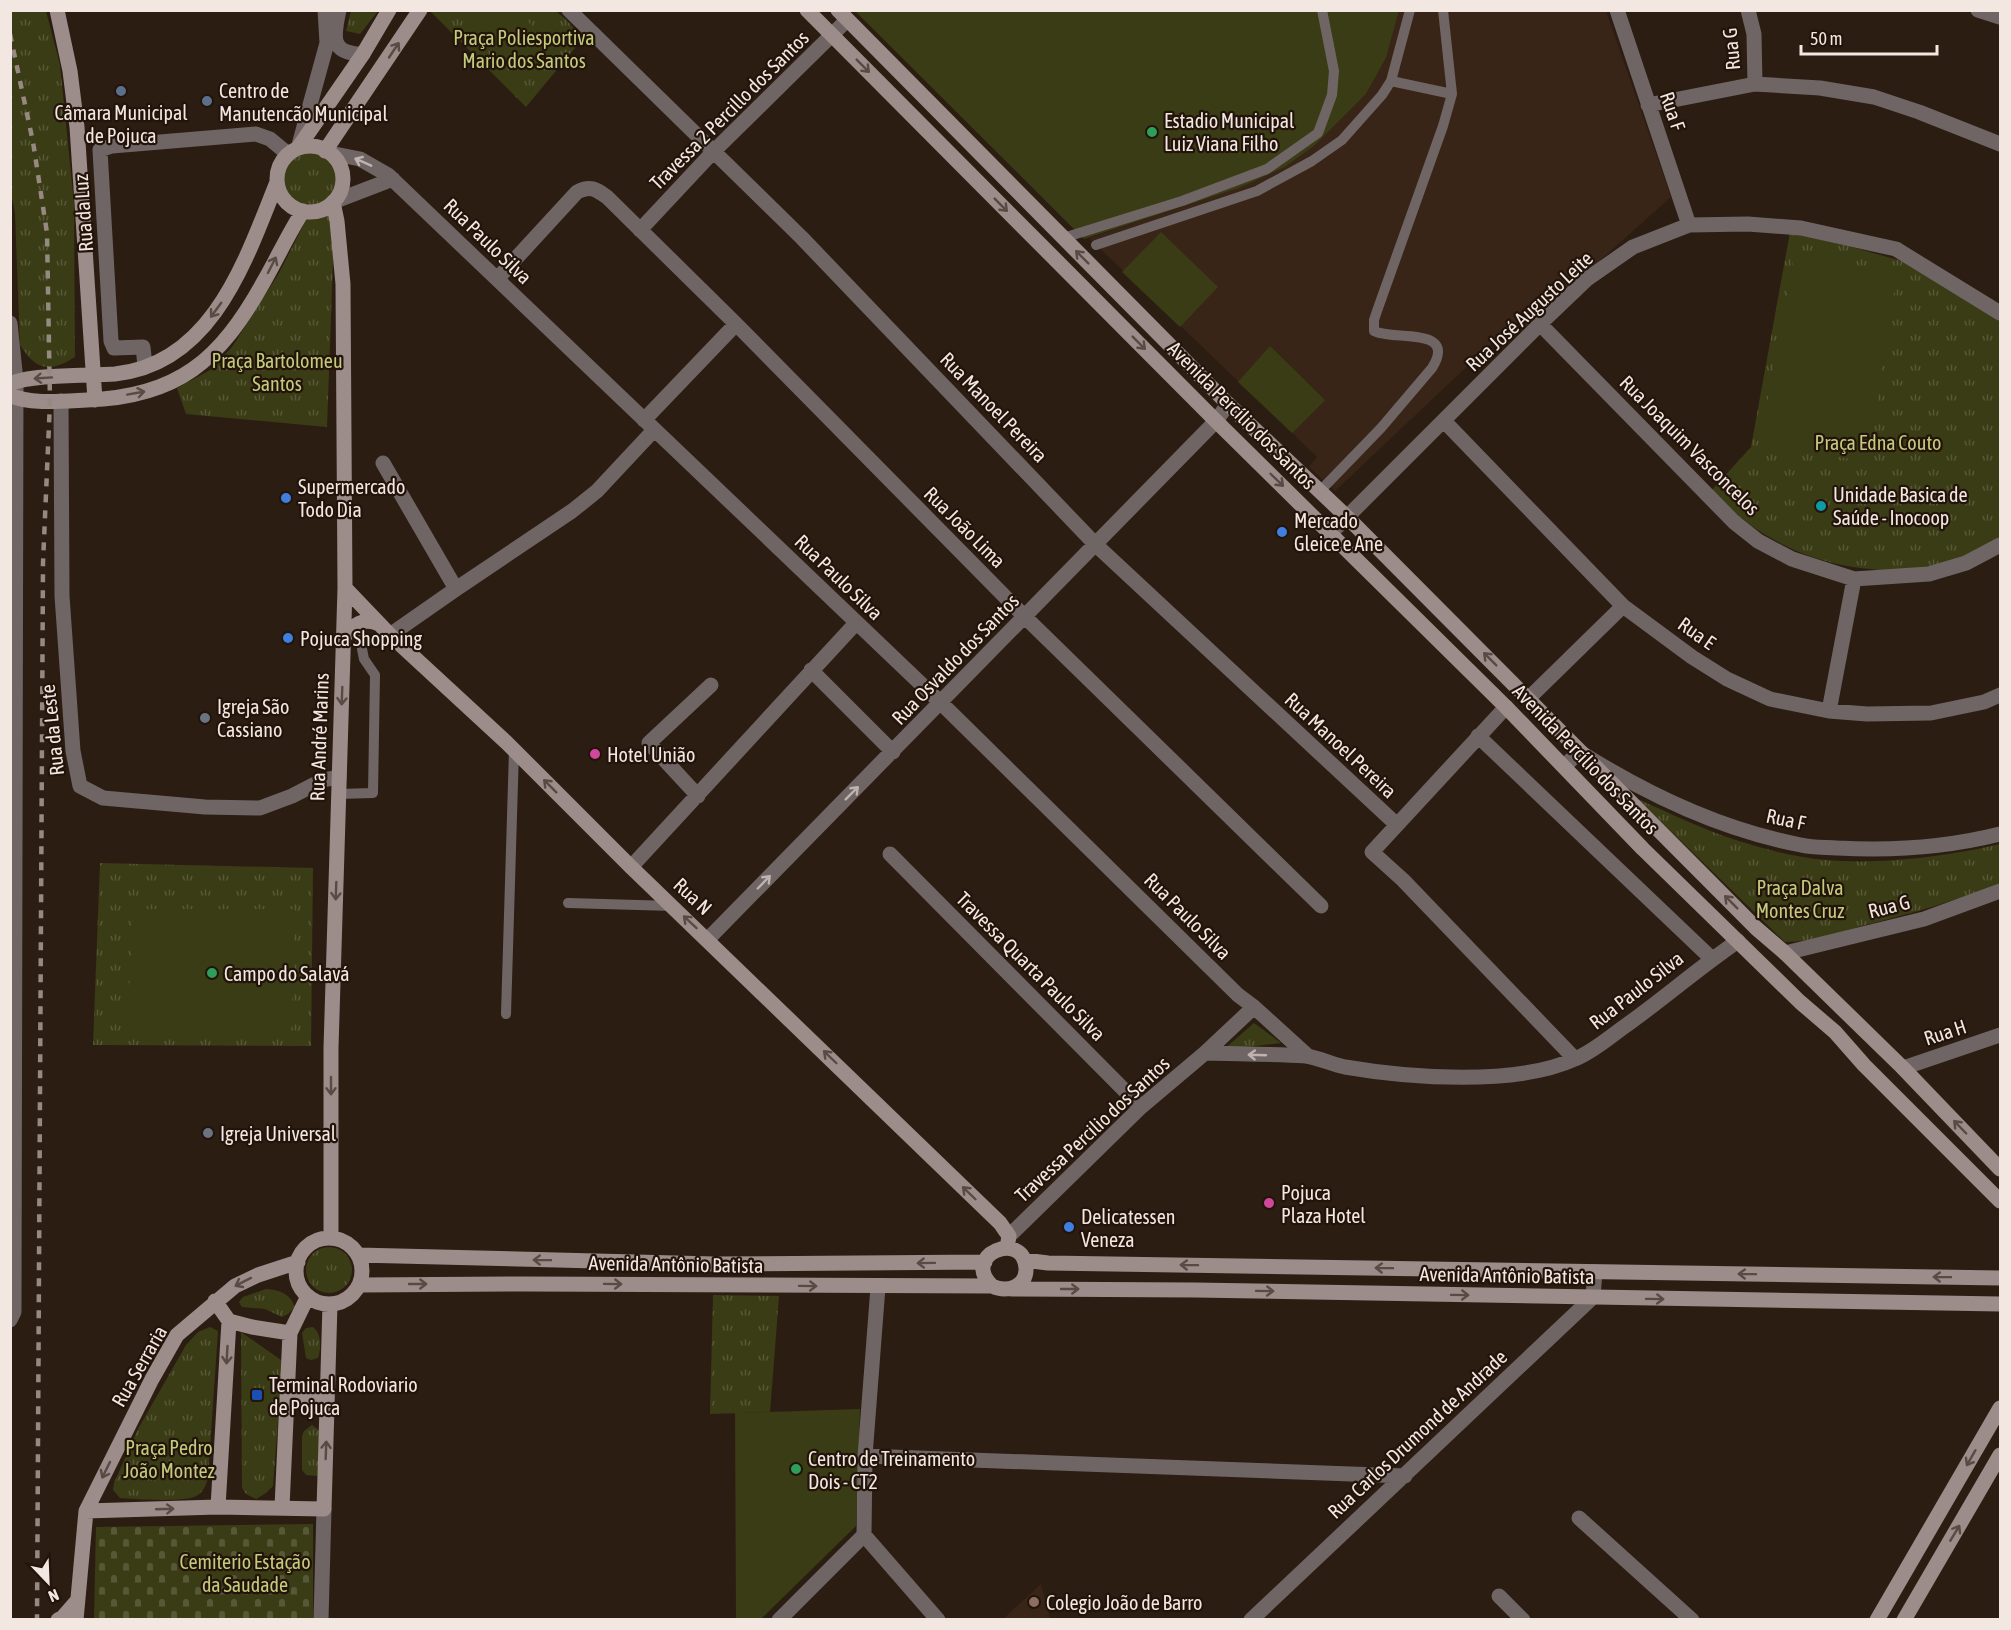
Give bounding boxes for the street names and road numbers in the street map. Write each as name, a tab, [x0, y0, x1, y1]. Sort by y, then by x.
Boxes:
street label: Travessa 2 Percillo dos Santos	[645, 26, 813, 194]
street label: Rua G	[1718, 27, 1744, 71]
street label: Rua F	[1656, 88, 1690, 134]
street label: Rua da Luz	[69, 173, 97, 253]
street label: Rua Paulo Silva	[439, 194, 537, 288]
street label: Rua José Augusto Leite	[1461, 246, 1597, 376]
street label: Avenida Percílio dos Santos	[1163, 336, 1321, 494]
street label: Rua Manoel Pereira	[936, 347, 1052, 467]
street label: Rua Joaquim Vasconcelos	[1615, 370, 1765, 520]
street label: Rua João Lima	[920, 482, 1010, 572]
street label: Rua Paulo Silva	[790, 530, 888, 624]
street label: Rua Osvaldo dos Santos	[887, 589, 1023, 729]
street label: Rua E	[1674, 612, 1720, 654]
street label: Rua André Marins	[305, 672, 333, 802]
street label: Avenida Percílio dos Santos	[1508, 679, 1664, 839]
street label: Rua da Leste	[36, 683, 68, 777]
street label: Rua Manoel Pereira	[1281, 688, 1401, 802]
street label: Rua F	[1764, 804, 1808, 834]
street label: Rua Paulo Silva	[1140, 868, 1236, 964]
street label: Rua N	[669, 873, 717, 919]
street label: Travessa Quarta Paulo Silva	[952, 887, 1110, 1045]
street label: Rua G	[1866, 890, 1912, 922]
street label: Rua Paulo Silva	[1584, 946, 1688, 1034]
street label: Rua H	[1921, 1014, 1969, 1050]
street label: Travessa Percilio dos Santos	[1010, 1052, 1174, 1206]
street label: Avenida Antônio Batista	[588, 1251, 764, 1277]
street label: Avenida Antônio Batista	[1419, 1262, 1595, 1288]
street label: Rua Serraria	[107, 1321, 171, 1411]
street label: Rua Carlos Drumond de Andrade	[1323, 1345, 1511, 1523]

